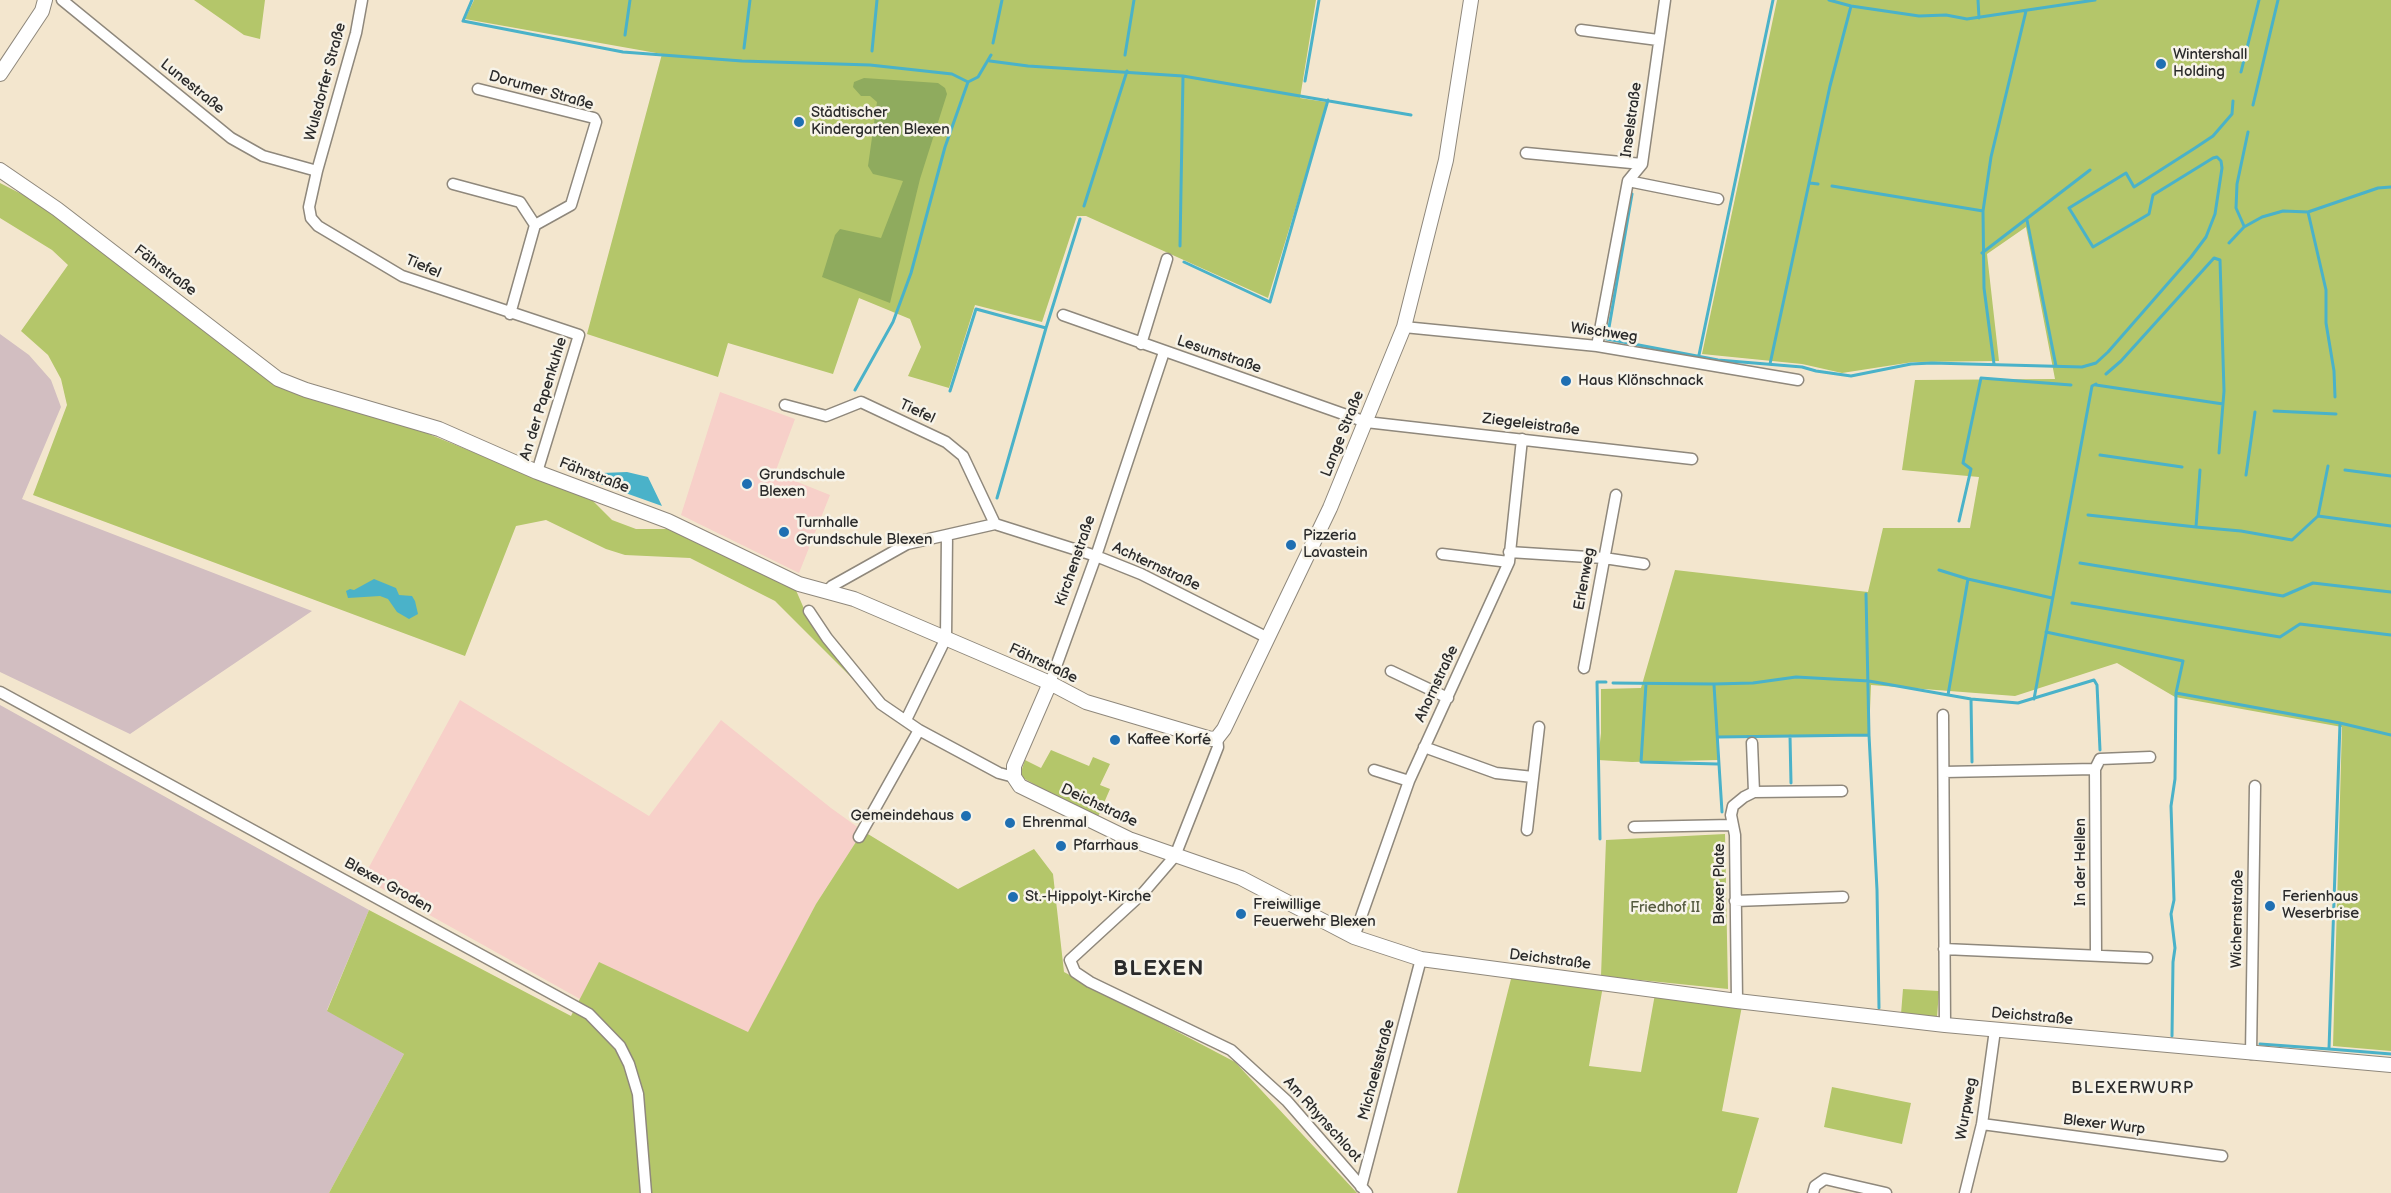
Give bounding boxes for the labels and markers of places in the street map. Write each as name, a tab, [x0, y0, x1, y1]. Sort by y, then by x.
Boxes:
place label: Wintershall Holding	[2173, 46, 2247, 81]
marker: Wintershall Holding	[2154, 57, 2168, 71]
place label: Städtischer Kindergarten Blexen	[811, 104, 950, 139]
marker: Städtischer Kindergarten Blexen	[792, 115, 806, 129]
place label: Haus Klönschnack	[1578, 372, 1703, 390]
marker: Haus Klönschnack	[1559, 374, 1573, 388]
place label: Grundschule Blexen	[759, 466, 845, 501]
marker: Grundschule Blexen	[740, 477, 754, 491]
place label: Turnhalle Grundschule Blexen	[796, 514, 932, 549]
marker: Turnhalle Grundschule Blexen	[777, 525, 791, 539]
place label: Pizzeria Lavastein	[1303, 527, 1368, 562]
marker: Pizzeria Lavastein	[1284, 538, 1298, 552]
place label: Kaffee Korfé	[1127, 731, 1211, 749]
marker: Kaffee Korfé	[1108, 733, 1122, 747]
place label: Gemeindehaus	[851, 807, 954, 825]
marker: Gemeindehaus	[959, 809, 973, 823]
place label: Ehrenmal	[1022, 814, 1087, 832]
marker: Ehrenmal	[1003, 816, 1017, 830]
place label: Pfarrhaus	[1073, 837, 1138, 855]
marker: Pfarrhaus	[1054, 839, 1068, 853]
place label: St.-Hippolyt-Kirche	[1025, 888, 1151, 906]
place label: Ferienhaus Weserbrise	[2282, 888, 2359, 923]
marker: St.-Hippolyt-Kirche	[1006, 890, 1020, 904]
place label: Freiwillige Feuerwehr Blexen	[1253, 896, 1376, 931]
marker: Ferienhaus Weserbrise	[2263, 899, 2277, 913]
marker: Freiwillige Feuerwehr Blexen	[1234, 907, 1248, 921]

